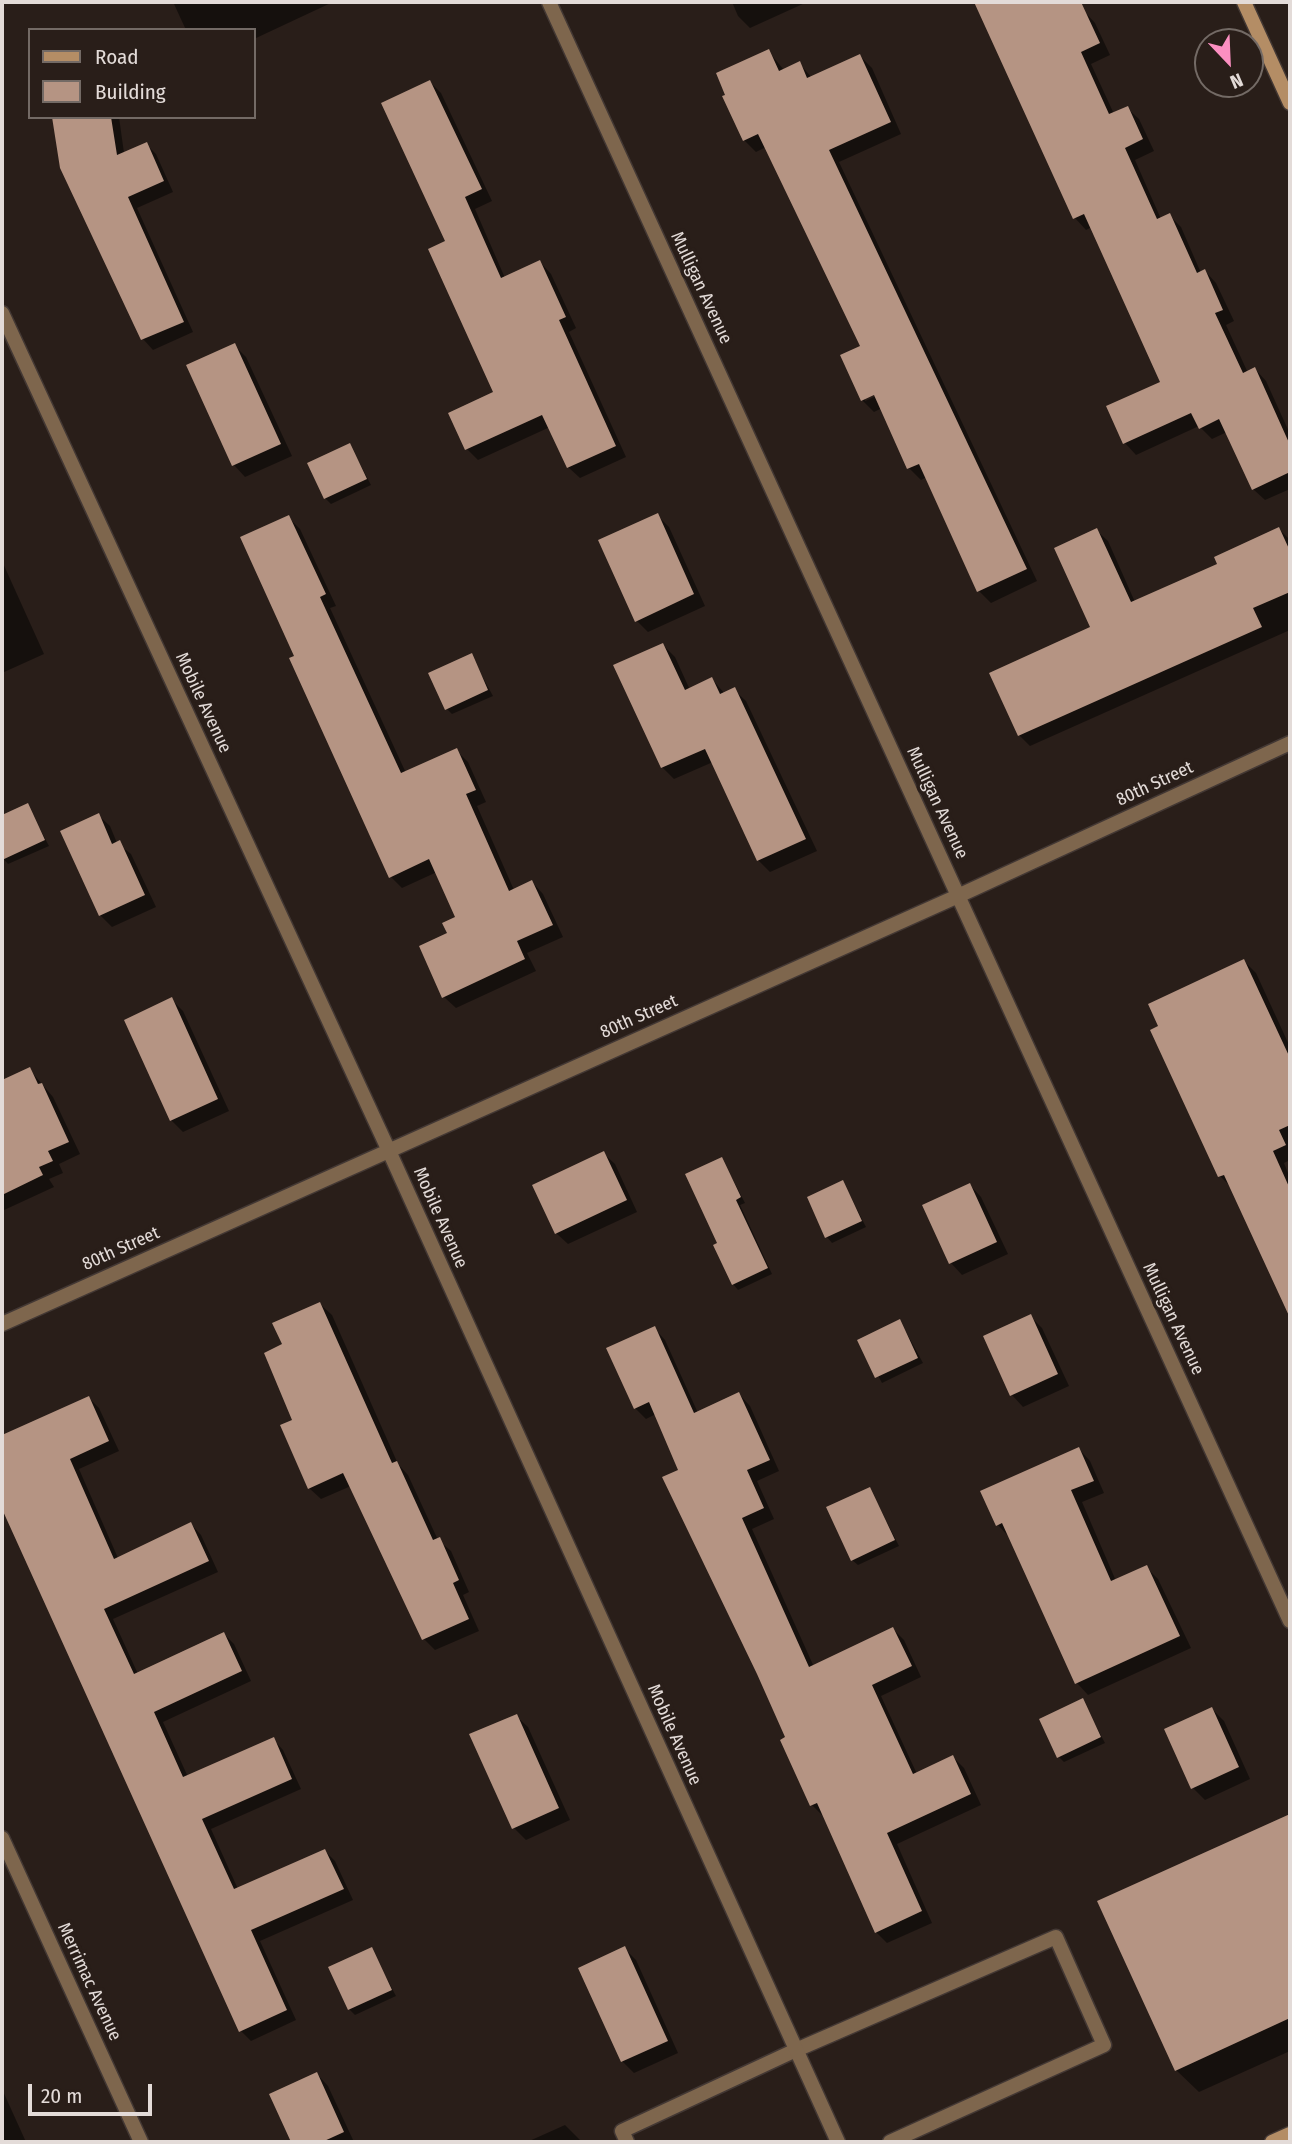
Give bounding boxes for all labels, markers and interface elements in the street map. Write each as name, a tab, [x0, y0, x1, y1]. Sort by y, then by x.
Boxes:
legend	[28, 28, 256, 119]
north arrow	[1194, 28, 1264, 98]
text: Road	[95, 44, 139, 70]
text: N	[1227, 68, 1246, 94]
text: Building	[95, 79, 166, 105]
street label: Mulligan Avenue	[666, 229, 736, 347]
street label: Mobile Avenue	[170, 649, 236, 757]
street label: Mulligan Avenue	[902, 744, 972, 862]
street label: 80th Street	[1113, 757, 1197, 811]
street label: 80th Street	[597, 990, 681, 1044]
street label: Mobile Avenue	[408, 1164, 472, 1272]
street label: 80th Street	[79, 1222, 163, 1276]
street label: Mulligan Avenue	[1138, 1260, 1208, 1378]
street label: Mobile Avenue	[642, 1681, 706, 1789]
street label: Merrimac Avenue	[52, 1920, 126, 2044]
scale bar	[32, 2070, 156, 2114]
text: 20 m	[41, 2083, 82, 2109]

